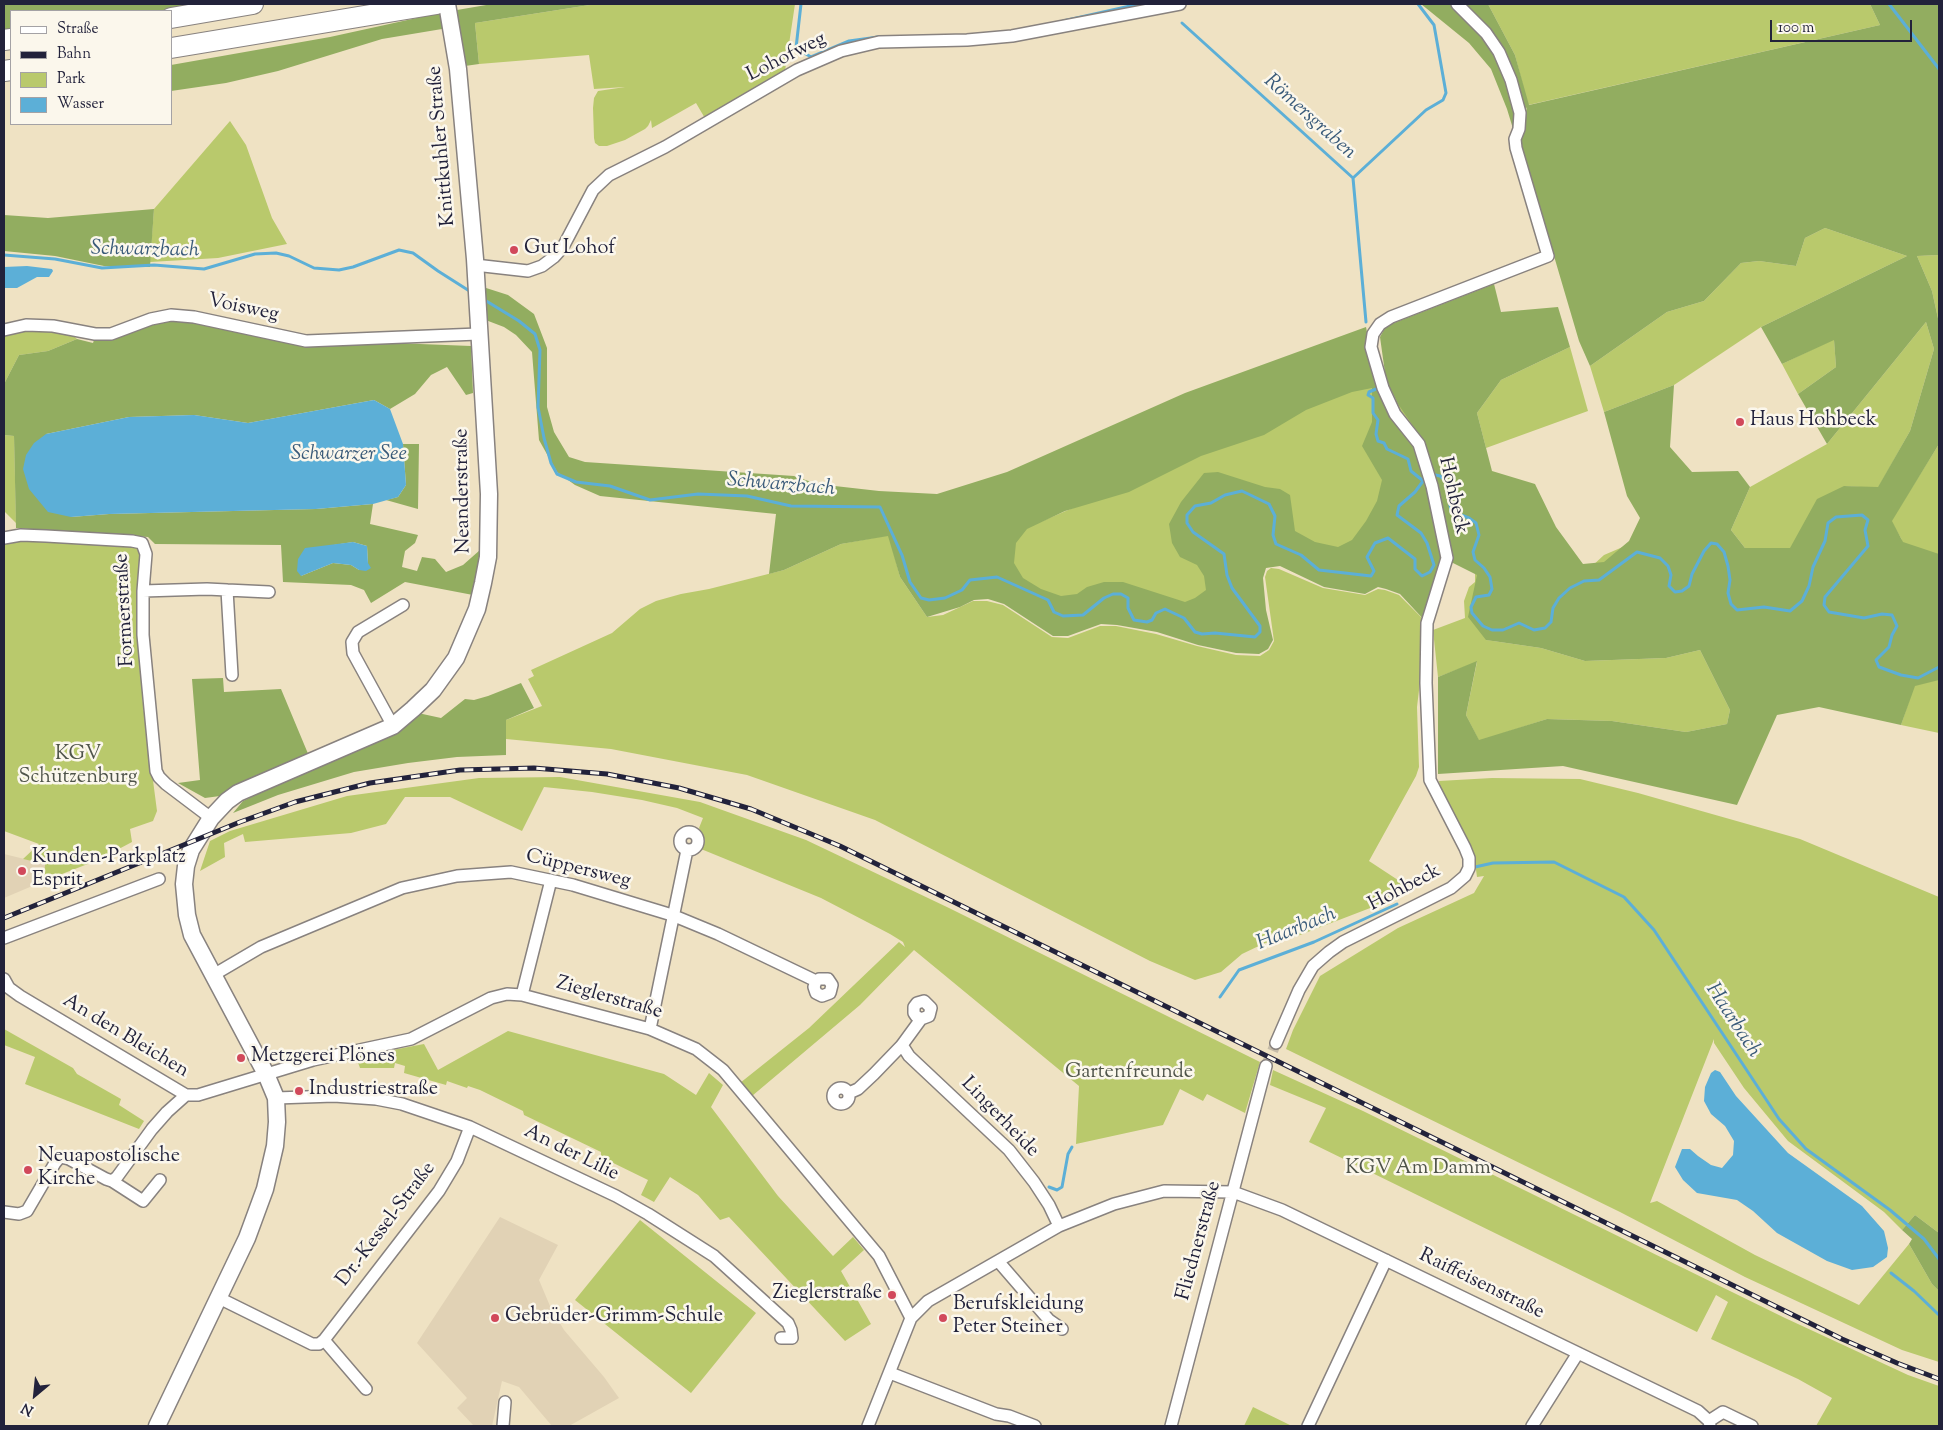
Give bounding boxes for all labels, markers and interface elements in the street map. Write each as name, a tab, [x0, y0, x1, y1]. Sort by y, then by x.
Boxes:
legend	[10, 10, 172, 125]
scale bar	[1773, 10, 1916, 42]
text: 100 m	[1778, 18, 1814, 39]
text: Straße	[57, 19, 99, 40]
street label: Lohofweg	[743, 28, 831, 88]
text: Bahn	[57, 44, 91, 65]
street label: Knittkuhler Straße	[424, 65, 462, 227]
text: Park	[57, 69, 86, 90]
water label: Römersgraben	[1257, 70, 1361, 166]
text: Wasser	[57, 94, 104, 115]
water label: Schwarzbach	[91, 237, 199, 265]
place label: Gut Lohof	[524, 238, 615, 262]
marker: Gut Lohof	[508, 244, 520, 256]
street label: Voisweg	[205, 290, 281, 328]
place label: Haus Hohbeck	[1750, 410, 1877, 434]
marker: Haus Hohbeck	[1734, 416, 1746, 428]
street label: Neanderstraße	[451, 428, 477, 554]
water label: Schwarzer See	[291, 442, 407, 468]
street label: Hohbeck	[1432, 455, 1472, 537]
water label: Schwarzbach	[726, 469, 836, 503]
street label: Formerstraße	[111, 553, 141, 667]
park label: KGV Schützenburg	[19, 744, 137, 791]
street label: Cüppersweg	[523, 845, 633, 895]
place label: Kunden-Parkplatz Esprit	[32, 847, 186, 894]
street label: Hohbeck	[1365, 860, 1445, 918]
marker: Kunden-Parkplatz Esprit	[16, 865, 28, 877]
water label: Haarbach	[1254, 903, 1340, 957]
street label: Zieglerstraße	[553, 972, 665, 1026]
water label: Haarbach	[1699, 979, 1765, 1063]
street label: An den Bleichen	[57, 990, 193, 1084]
place label: Metzgerei Plönes	[251, 1046, 395, 1070]
marker: Metzgerei Plönes	[235, 1052, 247, 1064]
park label: Gartenfreunde	[1065, 1062, 1193, 1086]
street label: Lingerheide	[955, 1073, 1043, 1163]
place label: Industriestraße	[309, 1079, 438, 1103]
marker: Industriestraße	[293, 1085, 305, 1097]
street label: An der Lilie	[520, 1121, 622, 1187]
place label: Neuapostolische Kirche	[38, 1146, 180, 1193]
street label: Dr.-Kessel-Straße	[332, 1158, 442, 1292]
park label: KGV Am Damm	[1345, 1158, 1491, 1182]
marker: Neuapostolische Kirche	[22, 1164, 34, 1176]
street label: Fliednerstraße	[1173, 1179, 1227, 1303]
street label: Raiffeisenstraße	[1414, 1244, 1548, 1326]
place label: Zieglerstraße	[773, 1283, 882, 1307]
marker: Zieglerstraße	[886, 1289, 898, 1301]
place label: Berufskleidung Peter Steiner	[953, 1294, 1084, 1341]
place label: Gebrüder-Grimm-Schule	[505, 1306, 723, 1330]
marker: Gebrüder-Grimm-Schule	[489, 1312, 501, 1324]
marker: Berufskleidung Peter Steiner	[937, 1312, 949, 1324]
north arrow	[10, 1370, 60, 1420]
text: N	[18, 1397, 38, 1420]

